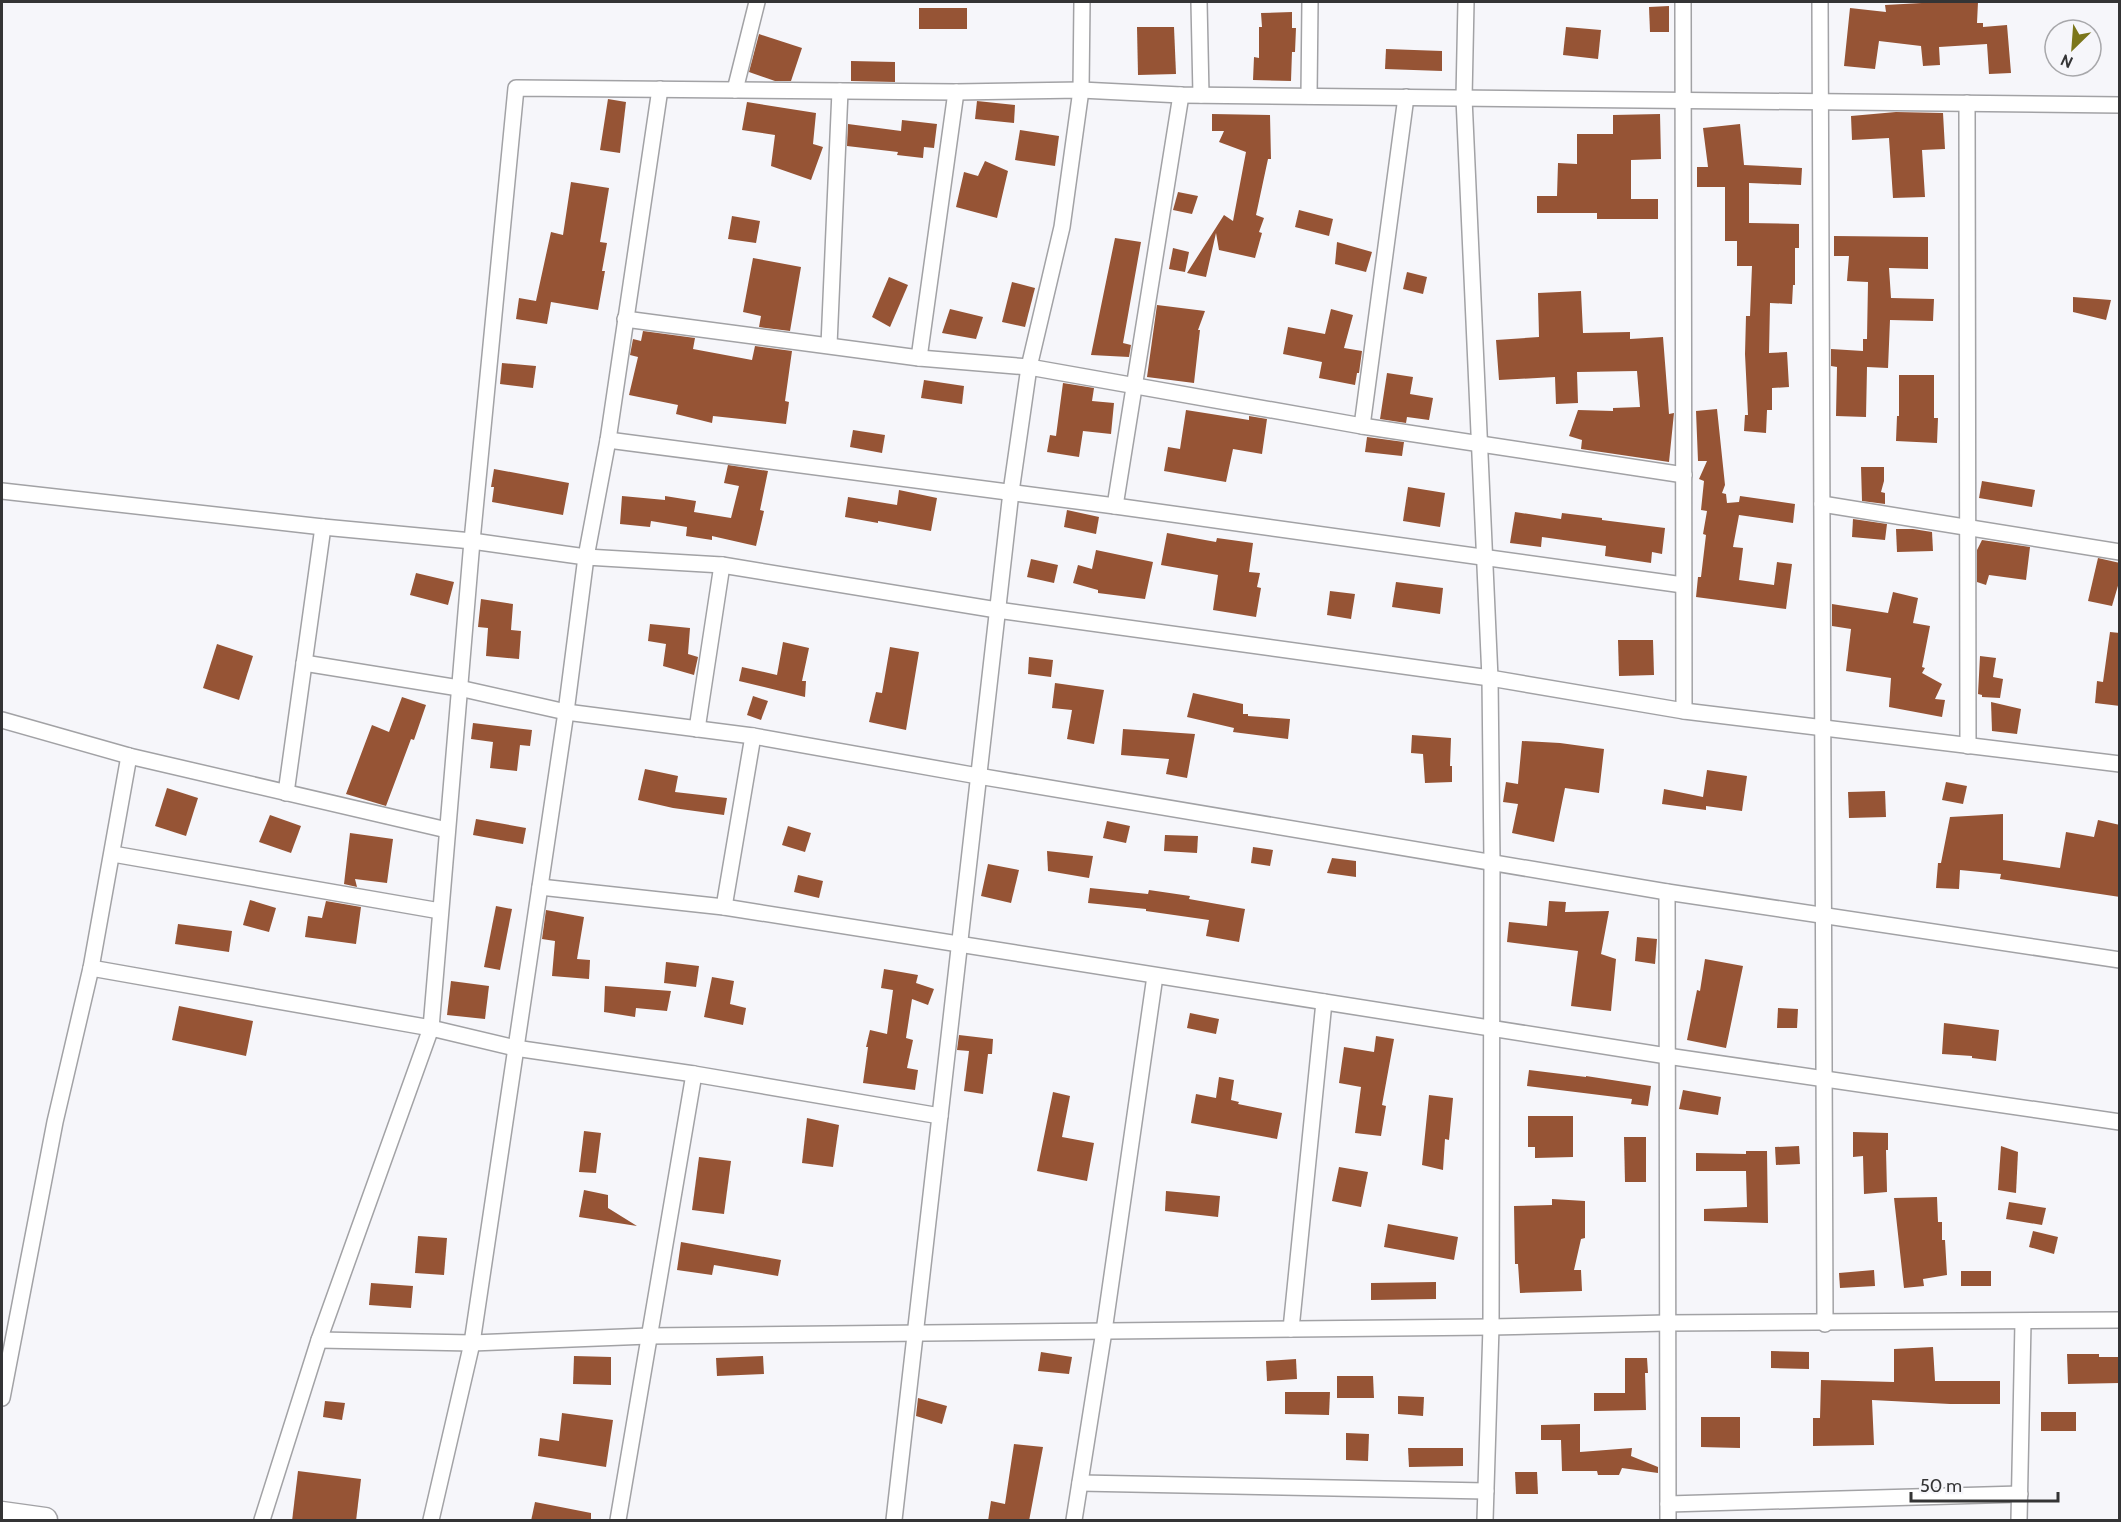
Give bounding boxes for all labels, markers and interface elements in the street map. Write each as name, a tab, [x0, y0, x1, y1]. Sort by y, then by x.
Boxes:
north arrow	[2043, 18, 2103, 78]
text: N	[2058, 50, 2076, 72]
scale bar	[1911, 1465, 2058, 1503]
text: 50 m	[1920, 1475, 1962, 1497]

